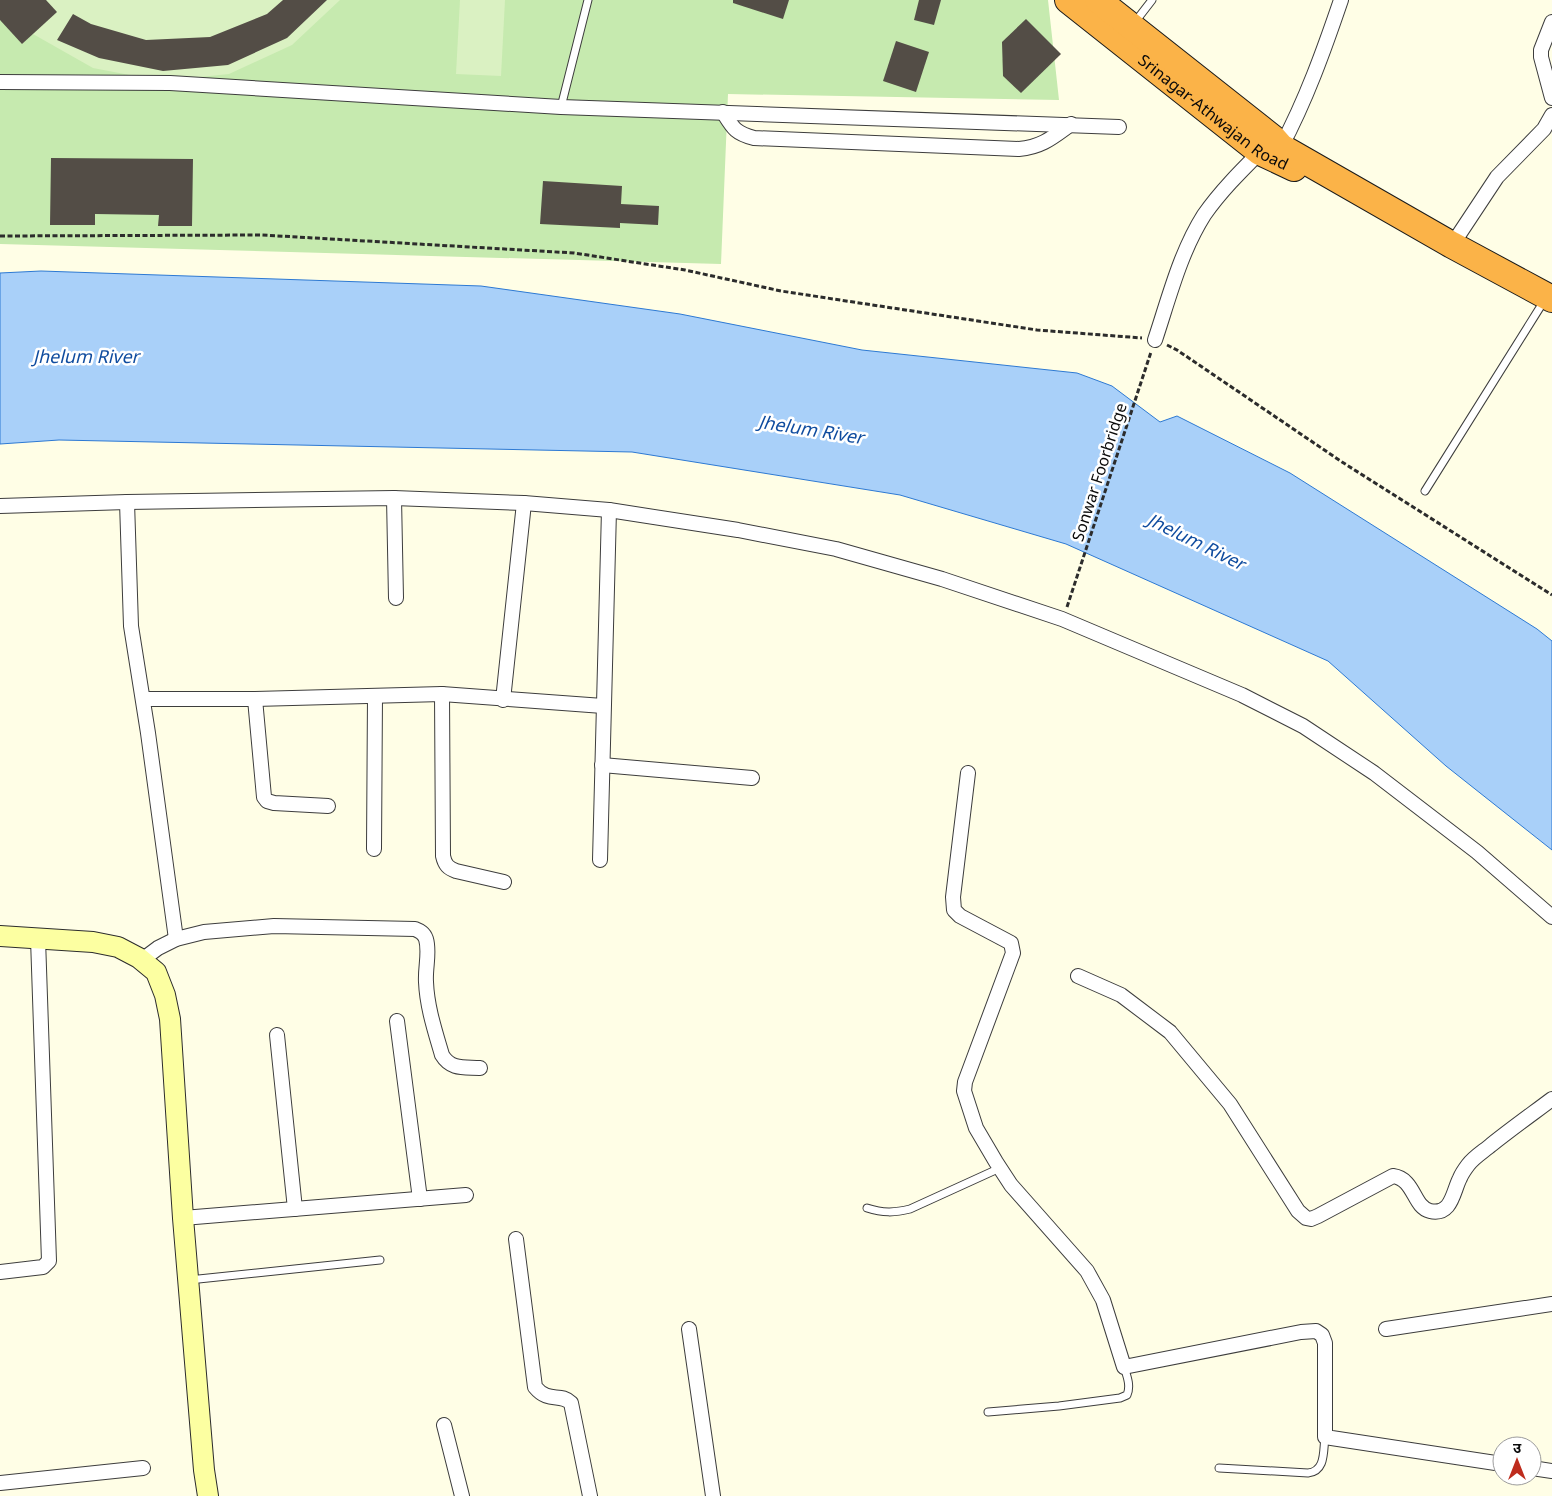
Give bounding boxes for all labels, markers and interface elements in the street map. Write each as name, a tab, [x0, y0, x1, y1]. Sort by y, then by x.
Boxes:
street label: Srinagar-Athwajan Road	[1133, 51, 1291, 177]
water label: Jhelum River	[30, 347, 142, 370]
street label: Sonwar Foorbridge	[1069, 401, 1134, 545]
water label: Jhelum River	[754, 411, 867, 452]
water label: Jhelum River	[1140, 508, 1250, 578]
north arrow	[1492, 1436, 1542, 1486]
text: उ	[1513, 1440, 1522, 1459]

